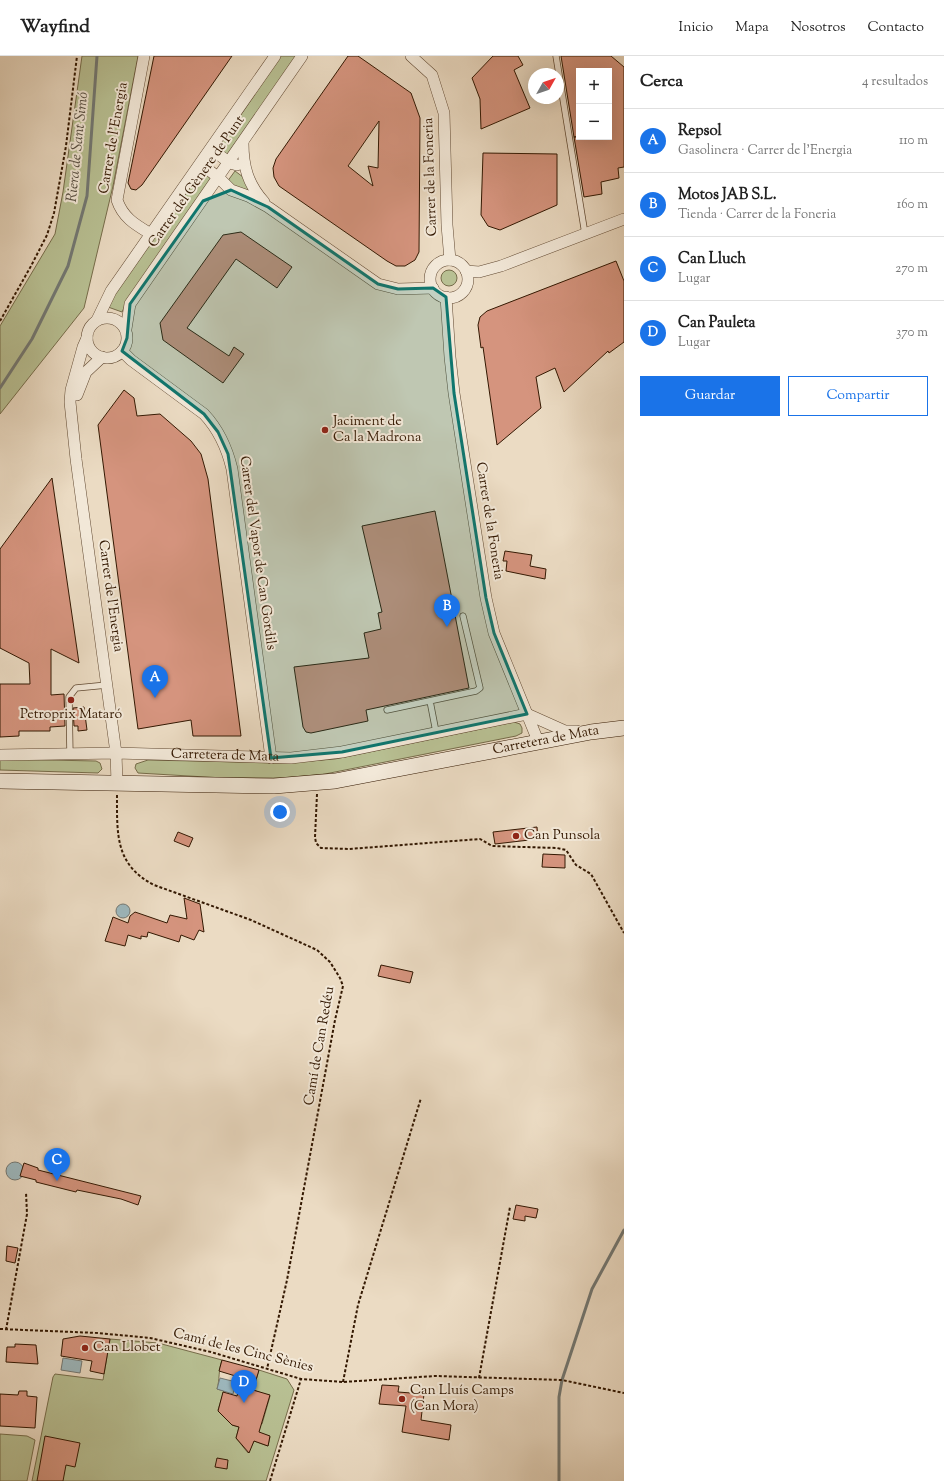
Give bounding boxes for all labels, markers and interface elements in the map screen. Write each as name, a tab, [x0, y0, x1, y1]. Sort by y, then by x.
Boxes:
text: Wayfind	[20, 14, 90, 41]
text: Inicio	[679, 18, 713, 38]
text: Mapa	[735, 18, 769, 38]
text: Nosotros	[791, 18, 846, 38]
text: Contacto	[868, 18, 924, 38]
north arrow	[528, 68, 564, 104]
map controls	[576, 68, 612, 140]
button: +	[576, 68, 612, 104]
text: Cerca	[640, 70, 683, 94]
text: 4 resultados	[862, 73, 928, 91]
street label: Carrer de l'Energia	[94, 80, 134, 195]
water label: Riera de Sant Simó	[62, 91, 94, 203]
button: −	[576, 104, 612, 140]
street label: Carrer del Gènere de Punt	[144, 112, 250, 252]
street label: Carrer de la Foneria	[419, 117, 443, 237]
text: Repsol	[678, 121, 722, 142]
text: A	[648, 132, 658, 150]
text: 110 m	[899, 132, 928, 150]
text: Gasolinera · Carrer de l'Energia	[678, 142, 852, 160]
text: Motos JAB S.L.	[678, 185, 776, 206]
text: B	[649, 196, 657, 214]
text: 160 m	[897, 196, 928, 214]
text: Tienda · Carrer de la Foneria	[678, 206, 836, 224]
text: Can Lluch	[678, 249, 746, 270]
text: C	[648, 260, 658, 278]
text: 270 m	[895, 260, 928, 278]
text: Lugar	[678, 270, 710, 288]
text: Can Pauleta	[678, 313, 755, 334]
text: D	[648, 324, 658, 342]
text: 370 m	[896, 324, 928, 342]
text: Lugar	[678, 334, 710, 352]
button: Guardar	[640, 376, 780, 416]
button: Compartir	[788, 376, 928, 416]
place label: Jaciment de Ca la Madrona	[332, 412, 422, 448]
marker: Jaciment de Ca la Madrona	[320, 425, 330, 435]
street label: Carrer del Vapor de Can Gordils	[233, 455, 281, 651]
street label: Carrer de la Foneria	[470, 461, 508, 582]
street label: Carrer de l'Energia	[92, 539, 128, 654]
pin: B	[434, 594, 460, 627]
pin: A	[142, 665, 168, 698]
marker: Petroprix Mataró	[66, 695, 76, 705]
place label: Petroprix Mataró	[20, 705, 122, 725]
street label: Carretera de Mata	[491, 721, 601, 761]
street label: Carretera de Mata	[171, 745, 280, 768]
your location	[270, 802, 290, 822]
place label: Can Punsola	[524, 826, 601, 846]
marker: Can Punsola	[511, 831, 521, 841]
street label: Camí de Can Redéu	[300, 985, 340, 1107]
pin: C	[44, 1148, 70, 1181]
street label: Camí de les Cinc Sènies	[171, 1324, 315, 1378]
place label: Can Llobet	[93, 1338, 161, 1358]
marker: Can Llobet	[80, 1343, 90, 1353]
pin: D	[231, 1370, 257, 1403]
place label: Can Lluís Camps (Can Mora)	[410, 1381, 514, 1417]
marker: Can Lluís Camps (Can Mora)	[397, 1394, 407, 1404]

